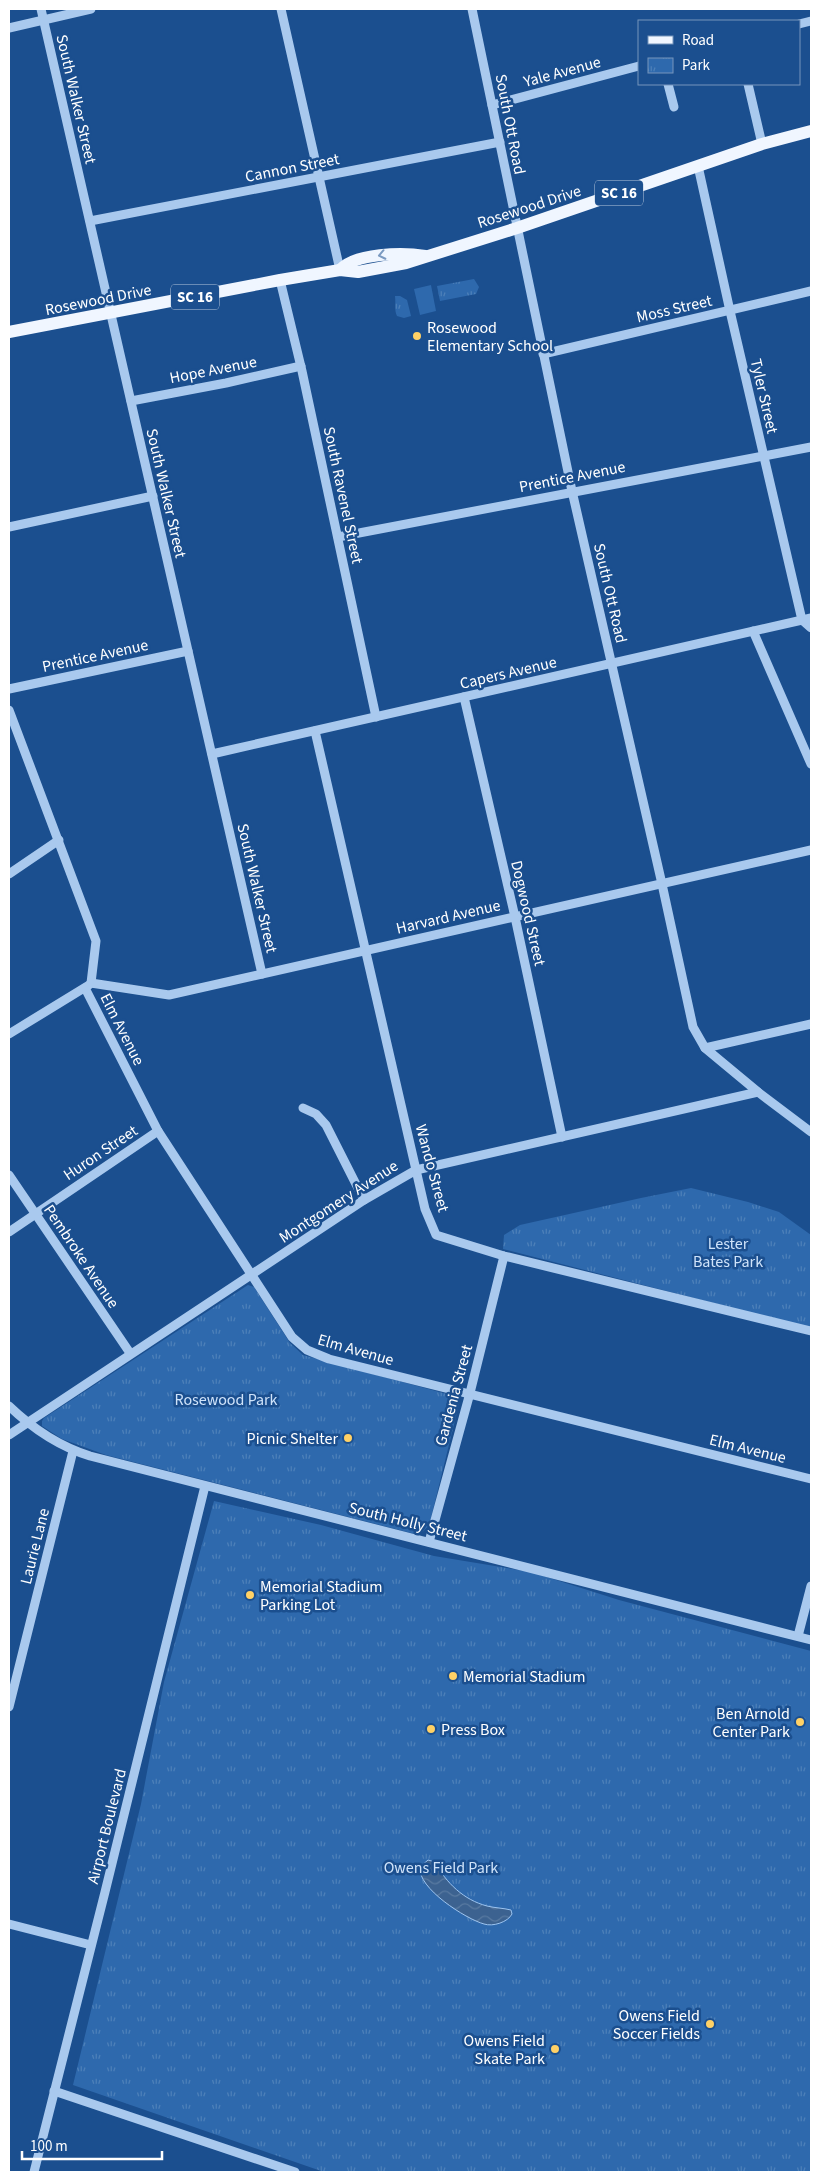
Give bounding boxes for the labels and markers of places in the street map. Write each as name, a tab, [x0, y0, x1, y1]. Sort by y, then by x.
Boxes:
place label: Rosewood Elementary School	[427, 317, 553, 357]
marker: Rosewood Elementary School	[411, 330, 423, 342]
place label: Picnic Shelter	[247, 1428, 338, 1450]
marker: Picnic Shelter	[342, 1432, 354, 1444]
place label: Memorial Stadium Parking Lot	[260, 1576, 382, 1616]
marker: Memorial Stadium Parking Lot	[244, 1589, 256, 1601]
place label: Memorial Stadium	[463, 1666, 585, 1688]
marker: Memorial Stadium	[447, 1670, 459, 1682]
place label: Ben Arnold Center Park	[712, 1703, 790, 1743]
marker: Ben Arnold Center Park	[794, 1716, 806, 1728]
place label: Press Box	[441, 1719, 505, 1741]
marker: Press Box	[425, 1723, 437, 1735]
place label: Owens Field Soccer Fields	[613, 2005, 700, 2045]
marker: Owens Field Soccer Fields	[704, 2018, 716, 2030]
place label: Owens Field Skate Park	[464, 2030, 545, 2070]
marker: Owens Field Skate Park	[549, 2043, 561, 2055]

